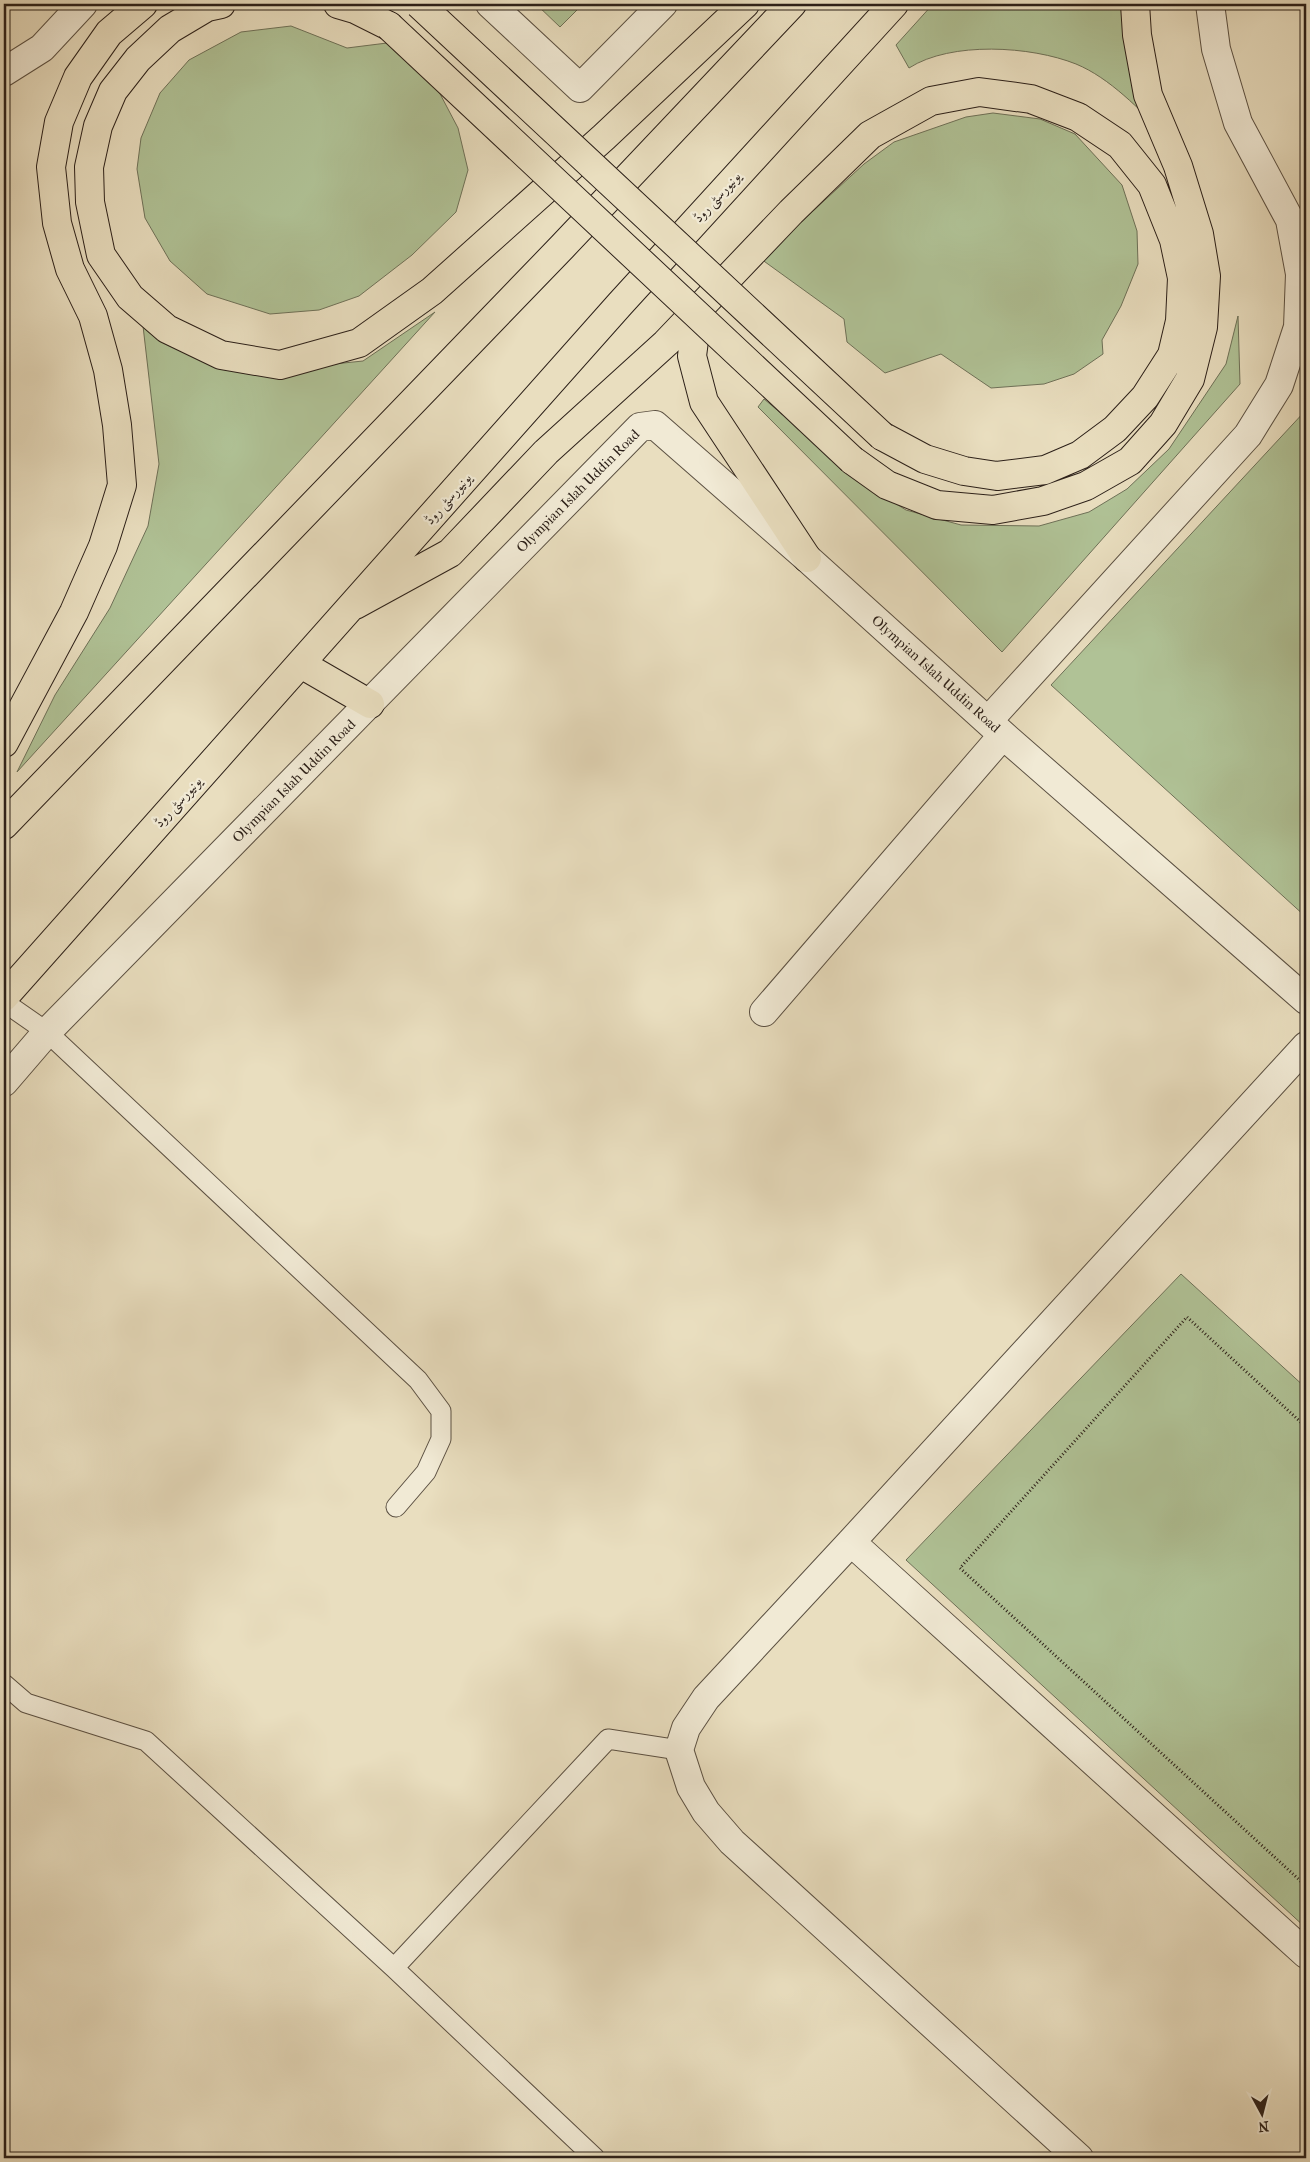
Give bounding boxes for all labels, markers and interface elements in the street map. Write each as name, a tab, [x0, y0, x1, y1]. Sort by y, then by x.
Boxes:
street label: یونیورسٹی روڈ	[690, 167, 746, 227]
street label: Olympian Islah Uddin Road	[513, 426, 643, 556]
street label: یونیورسٹی روڈ	[421, 469, 477, 529]
street label: Olympian Islah Uddin Road	[868, 612, 1004, 737]
street label: Olympian Islah Uddin Road	[229, 716, 359, 846]
street label: یونیورسٹی روڈ	[151, 772, 207, 832]
north arrow	[1238, 2090, 1288, 2140]
text: N	[1257, 2117, 1270, 2136]

